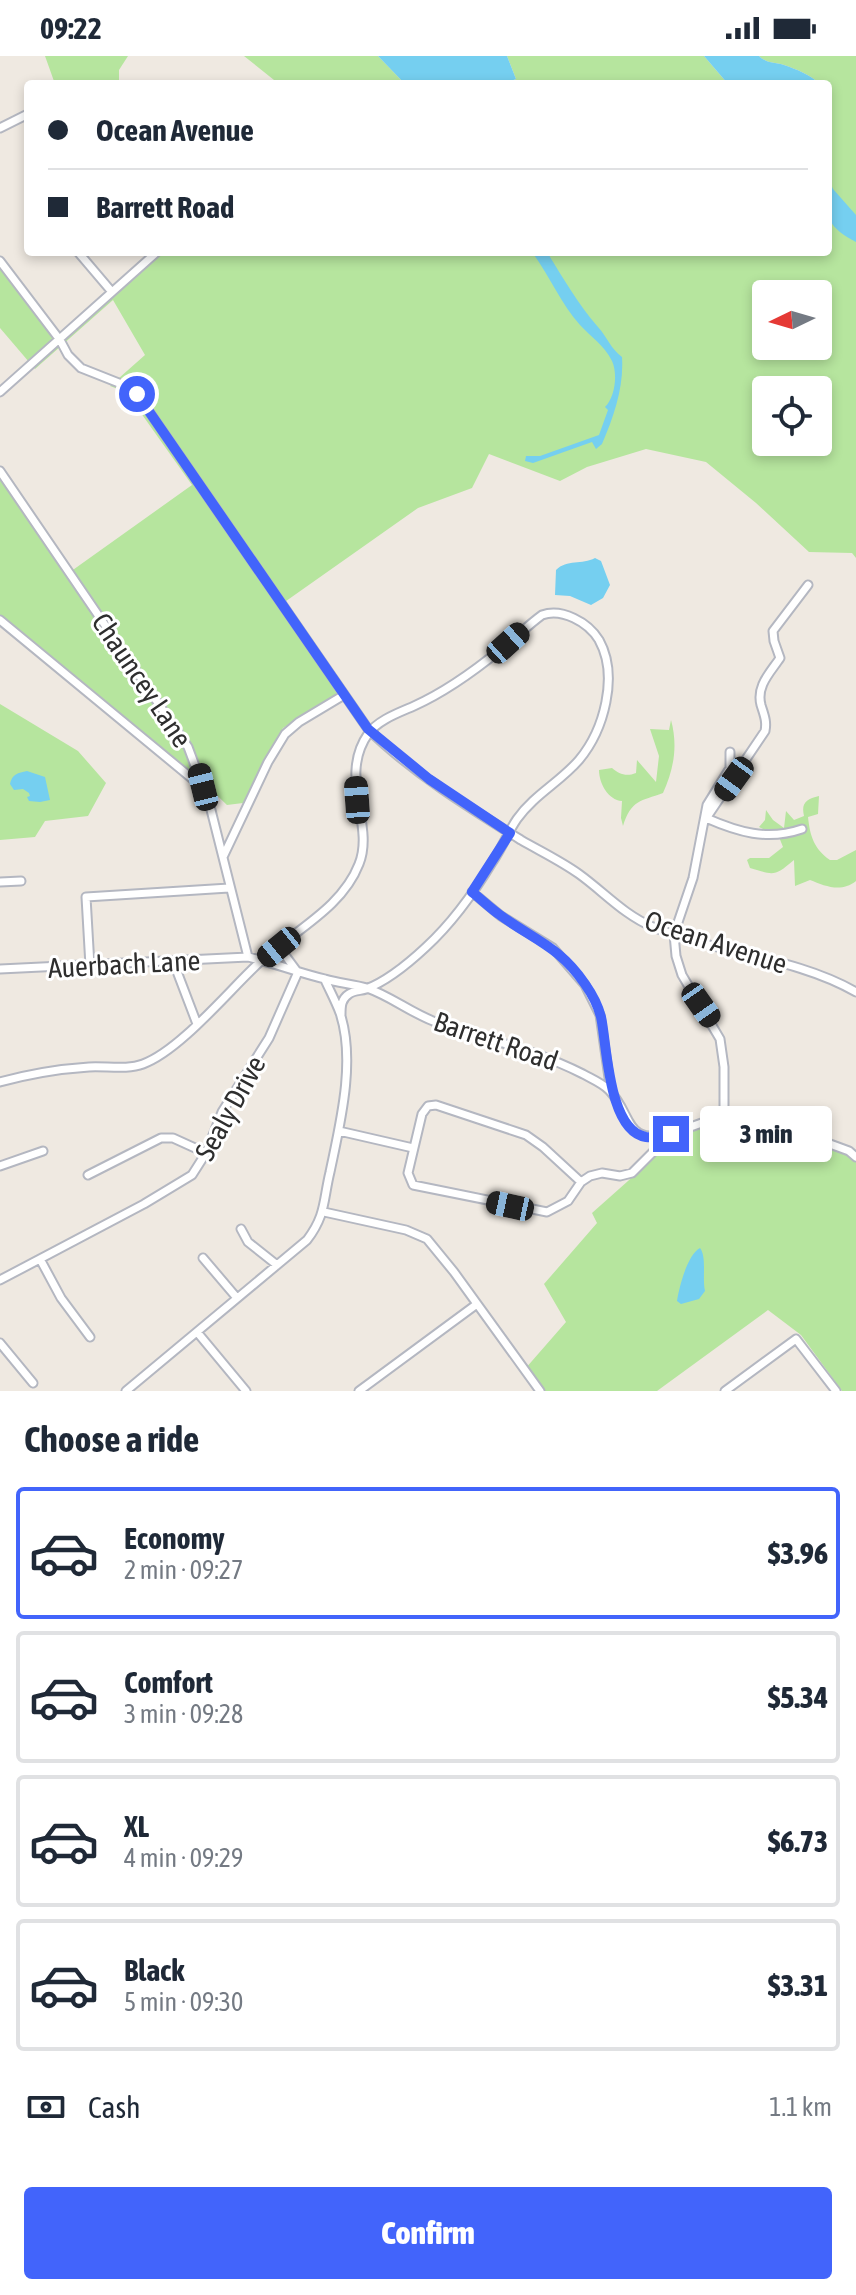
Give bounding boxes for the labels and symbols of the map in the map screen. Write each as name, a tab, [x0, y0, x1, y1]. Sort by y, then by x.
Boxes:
north arrow	[752, 280, 832, 360]
route start	[119, 376, 155, 412]
street label: Chauncey Lane	[86, 607, 198, 753]
car	[482, 618, 534, 668]
car	[710, 753, 758, 805]
car	[186, 761, 220, 813]
car	[343, 775, 371, 825]
street label: Ocean Avenue	[641, 904, 791, 980]
car	[253, 923, 305, 971]
street label: Auerbach Lane	[47, 944, 201, 984]
car	[677, 978, 725, 1032]
street label: Barrett Road	[430, 1005, 562, 1077]
street label: Sealy Drive	[188, 1050, 272, 1166]
callout: 3 min	[699, 1106, 831, 1162]
route end	[653, 1116, 689, 1152]
car	[484, 1189, 536, 1223]

